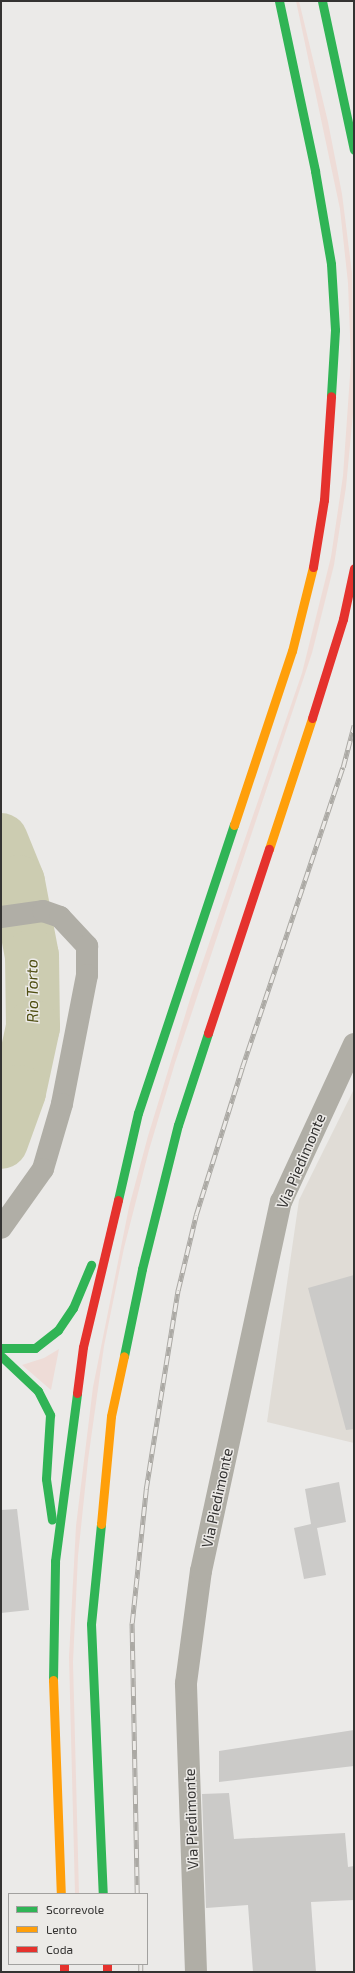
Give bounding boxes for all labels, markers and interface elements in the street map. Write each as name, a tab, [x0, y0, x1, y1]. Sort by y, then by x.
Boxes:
water label: Rio Torto	[22, 959, 42, 1023]
street label: Via Piedimonte	[273, 1111, 329, 1211]
street label: Via Piedimonte	[198, 1446, 236, 1550]
street label: Via Piedimonte	[180, 1768, 202, 1870]
legend	[8, 1893, 148, 1965]
text: Scorrevole	[46, 1902, 104, 1916]
text: Lento	[46, 1922, 77, 1936]
text: Coda	[46, 1942, 73, 1956]

